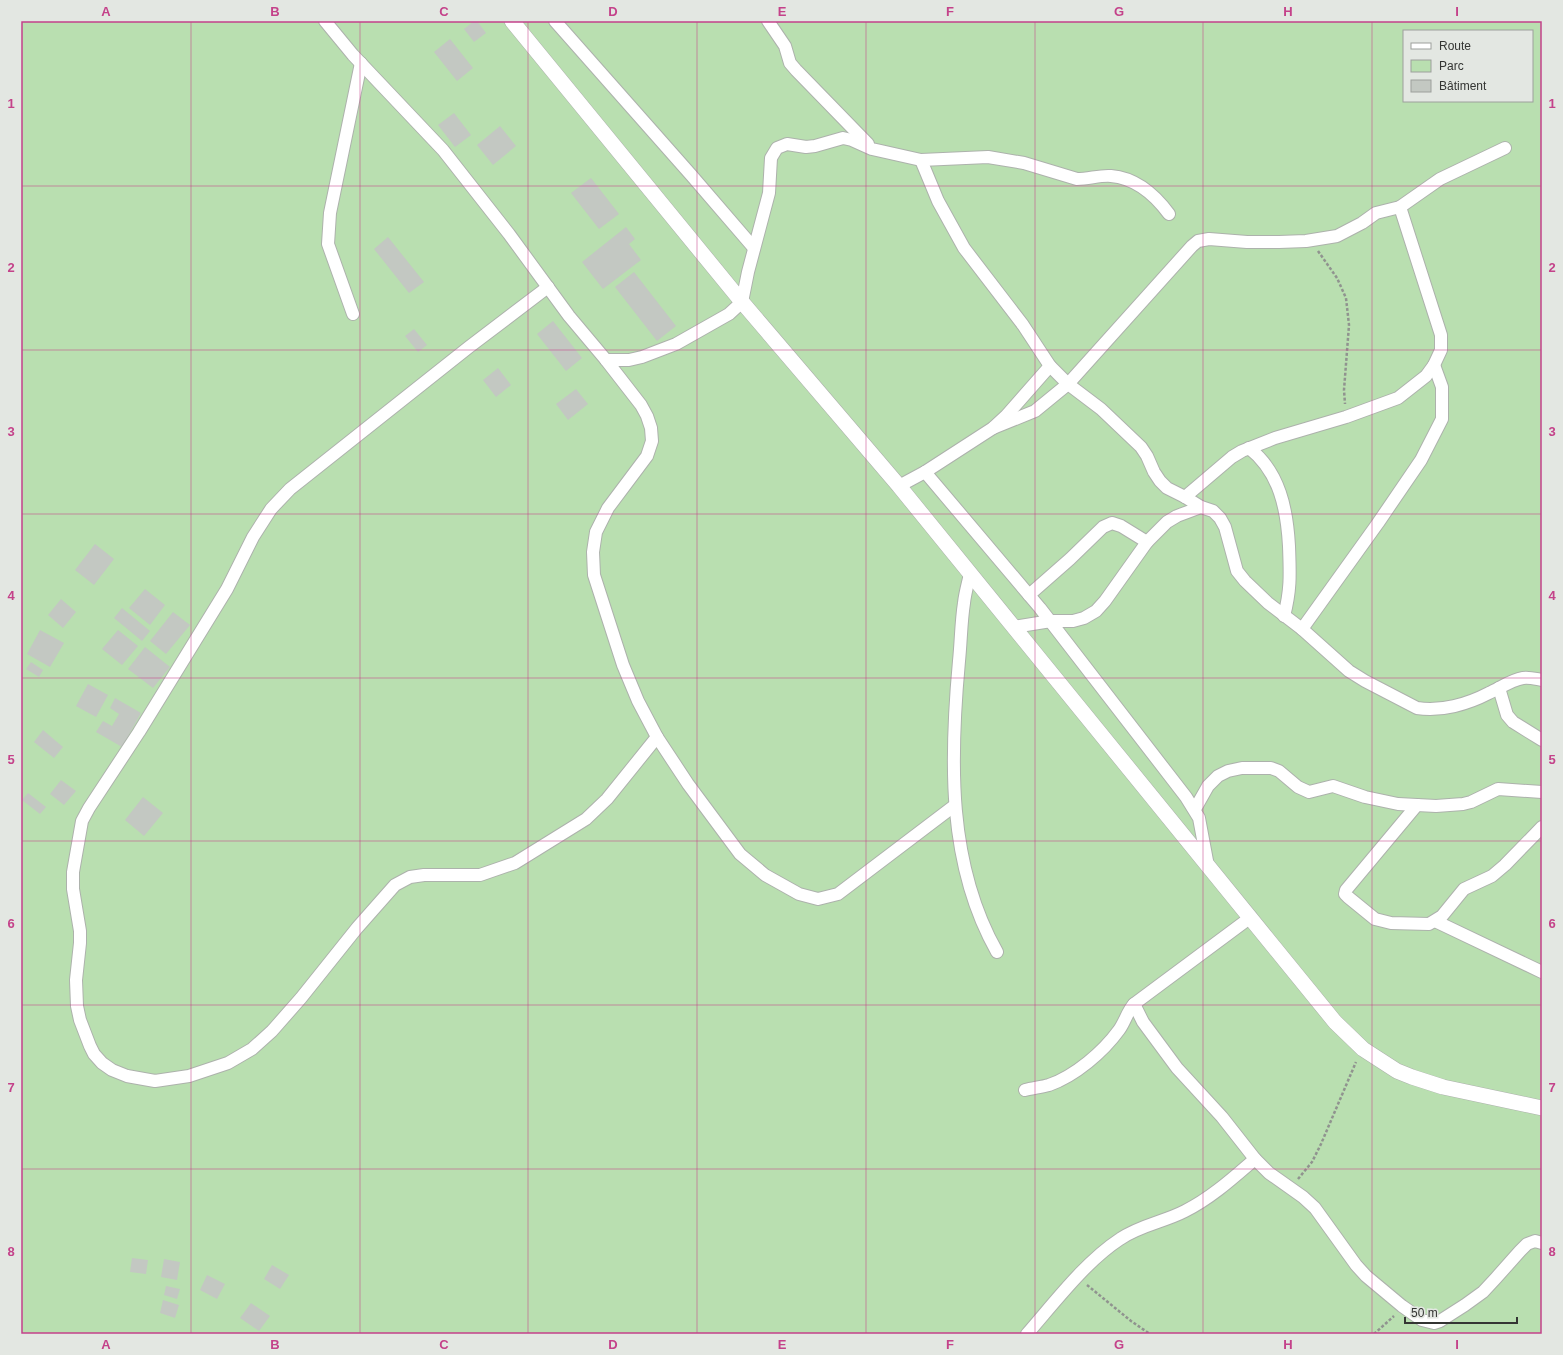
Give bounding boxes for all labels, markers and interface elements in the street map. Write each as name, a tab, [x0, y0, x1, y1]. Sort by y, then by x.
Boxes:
text: A	[101, 4, 111, 19]
text: B	[270, 4, 280, 19]
text: C	[439, 4, 449, 19]
text: D	[608, 4, 618, 19]
text: E	[778, 4, 787, 19]
text: F	[946, 4, 954, 19]
text: G	[1114, 4, 1124, 19]
text: H	[1283, 4, 1293, 19]
text: I	[1455, 4, 1459, 19]
legend	[1403, 30, 1533, 102]
text: Route	[1439, 39, 1471, 53]
text: Parc	[1439, 59, 1464, 73]
text: Bâtiment	[1439, 79, 1487, 93]
text: 1	[7, 96, 15, 111]
text: 1	[1548, 96, 1556, 111]
text: 2	[7, 260, 15, 275]
text: 2	[1548, 260, 1556, 275]
text: 3	[7, 424, 15, 439]
text: 3	[1548, 424, 1556, 439]
text: 4	[7, 588, 15, 603]
text: 4	[1548, 588, 1556, 603]
text: 5	[7, 752, 15, 767]
text: 5	[1548, 752, 1556, 767]
text: 6	[7, 916, 15, 931]
text: 6	[1548, 916, 1556, 931]
text: 7	[7, 1080, 15, 1095]
text: 7	[1548, 1080, 1556, 1095]
text: 8	[7, 1244, 15, 1259]
text: 8	[1548, 1244, 1556, 1259]
scale bar	[1405, 1299, 1517, 1325]
text: 50 m	[1411, 1306, 1438, 1320]
text: A	[101, 1337, 111, 1352]
text: B	[270, 1337, 280, 1352]
text: C	[439, 1337, 449, 1352]
text: D	[608, 1337, 618, 1352]
text: E	[778, 1337, 787, 1352]
text: F	[946, 1337, 954, 1352]
text: G	[1114, 1337, 1124, 1352]
text: H	[1283, 1337, 1293, 1352]
text: I	[1455, 1337, 1459, 1352]

